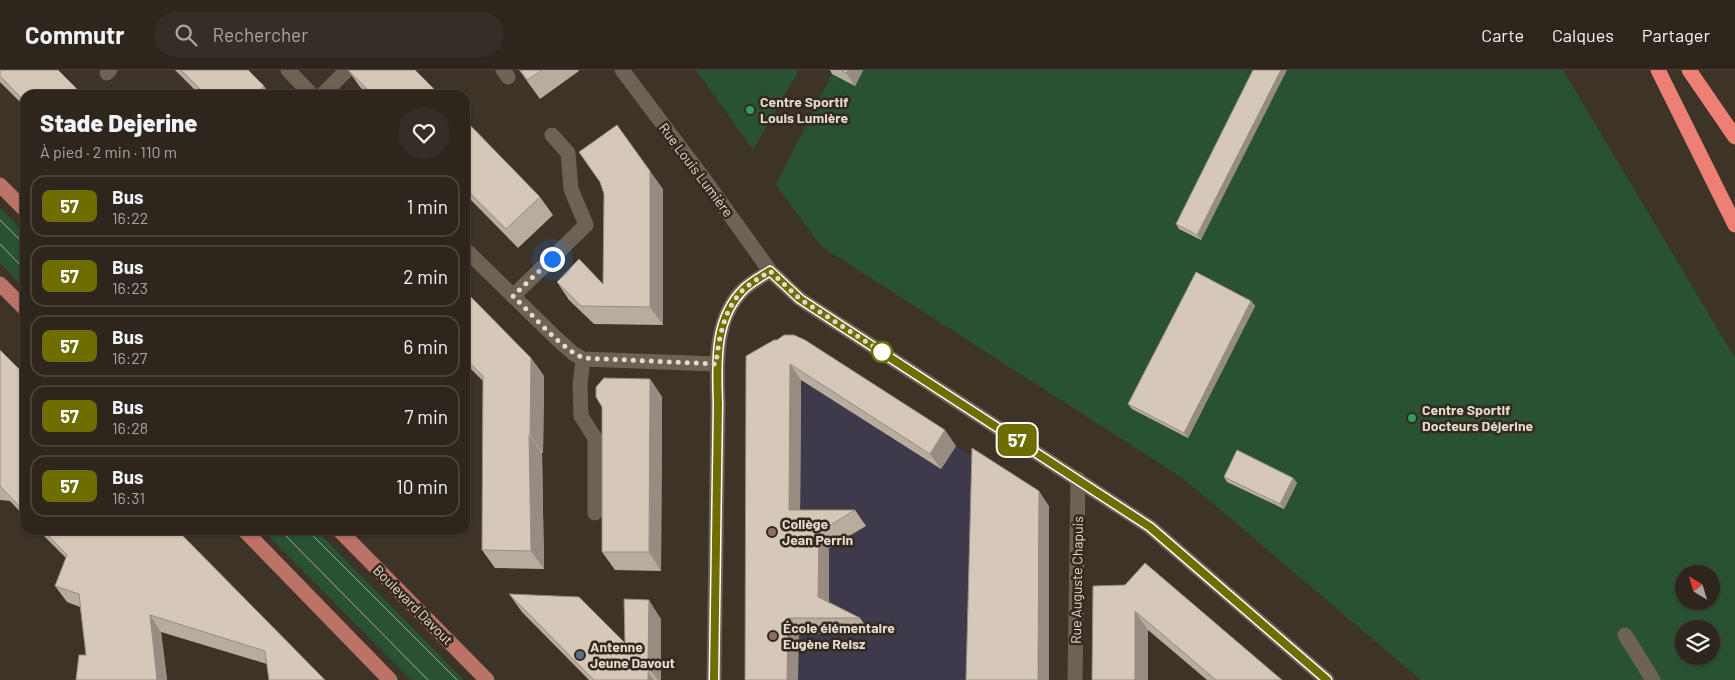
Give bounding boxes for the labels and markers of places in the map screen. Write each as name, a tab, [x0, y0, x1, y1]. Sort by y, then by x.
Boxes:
place label: Centre Sportif Louis Lumière	[760, 93, 849, 126]
marker: Centre Sportif Louis Lumière	[744, 104, 756, 116]
unlabelled marker	[871, 341, 893, 363]
place label: Centre Sportif Docteurs Déjerine	[1422, 401, 1534, 434]
marker: Centre Sportif Docteurs Déjerine	[1406, 412, 1418, 424]
place label: Collège Jean Perrin	[782, 515, 853, 548]
marker: Collège Jean Perrin	[766, 526, 778, 538]
place label: École élémentaire Eugène Reisz	[783, 619, 895, 652]
marker: École élémentaire Eugène Reisz	[767, 630, 779, 642]
place label: Antenne Jeune Davout	[590, 638, 675, 671]
marker: Antenne Jeune Davout	[574, 649, 586, 661]

